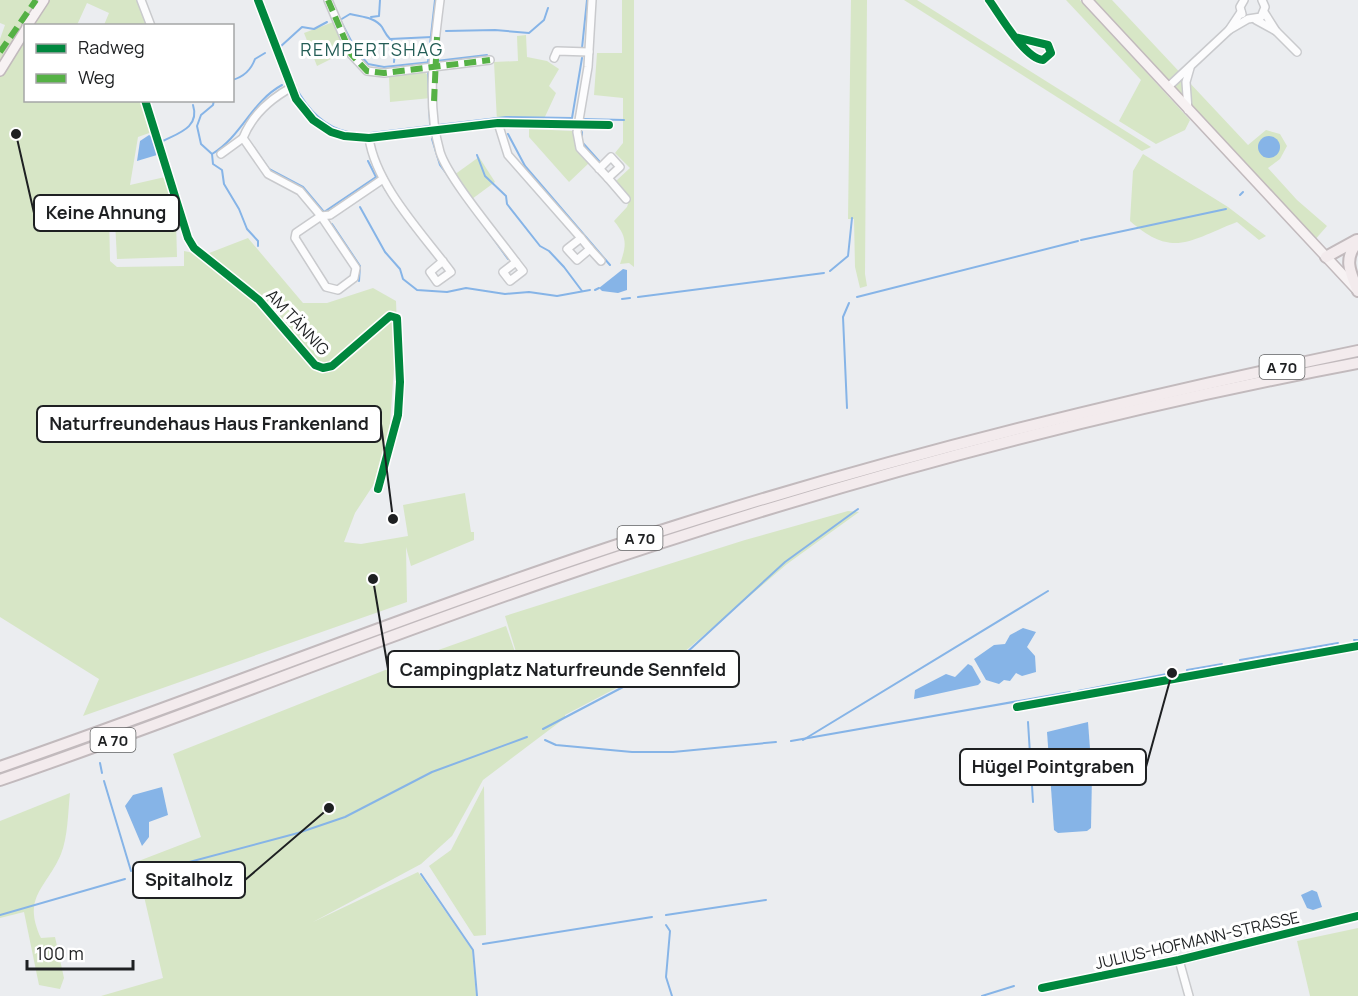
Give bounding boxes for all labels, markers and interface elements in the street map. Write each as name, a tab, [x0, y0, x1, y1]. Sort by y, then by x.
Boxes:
legend	[24, 24, 234, 102]
text: Radweg	[78, 35, 145, 59]
district label: REMPERTSHAG	[300, 37, 444, 61]
text: Weg	[78, 65, 115, 89]
callout: Keine Ahnung	[34, 195, 179, 231]
text: Keine Ahnung	[46, 200, 166, 224]
street label: AM TÄNNIG	[262, 284, 334, 360]
road number: A 70	[1260, 355, 1304, 379]
callout: Naturfreundehaus Haus Frankenland	[37, 406, 381, 442]
text: Naturfreundehaus Haus Frankenland	[49, 411, 369, 435]
road number: A 70	[618, 526, 662, 550]
callout: Campingplatz Naturfreunde Sennfeld	[388, 651, 739, 687]
text: Campingplatz Naturfreunde Sennfeld	[400, 657, 726, 681]
road number: A 70	[90, 728, 136, 752]
callout: Hügel Pointgraben	[960, 749, 1146, 785]
text: Hügel Pointgraben	[972, 754, 1134, 778]
callout: Spitalholz	[133, 862, 245, 898]
text: Spitalholz	[145, 867, 233, 891]
street label: JULIUS-HOFMANN-STRASSE	[1093, 906, 1301, 974]
scale bar	[27, 933, 134, 971]
text: 100 m	[36, 941, 84, 965]

